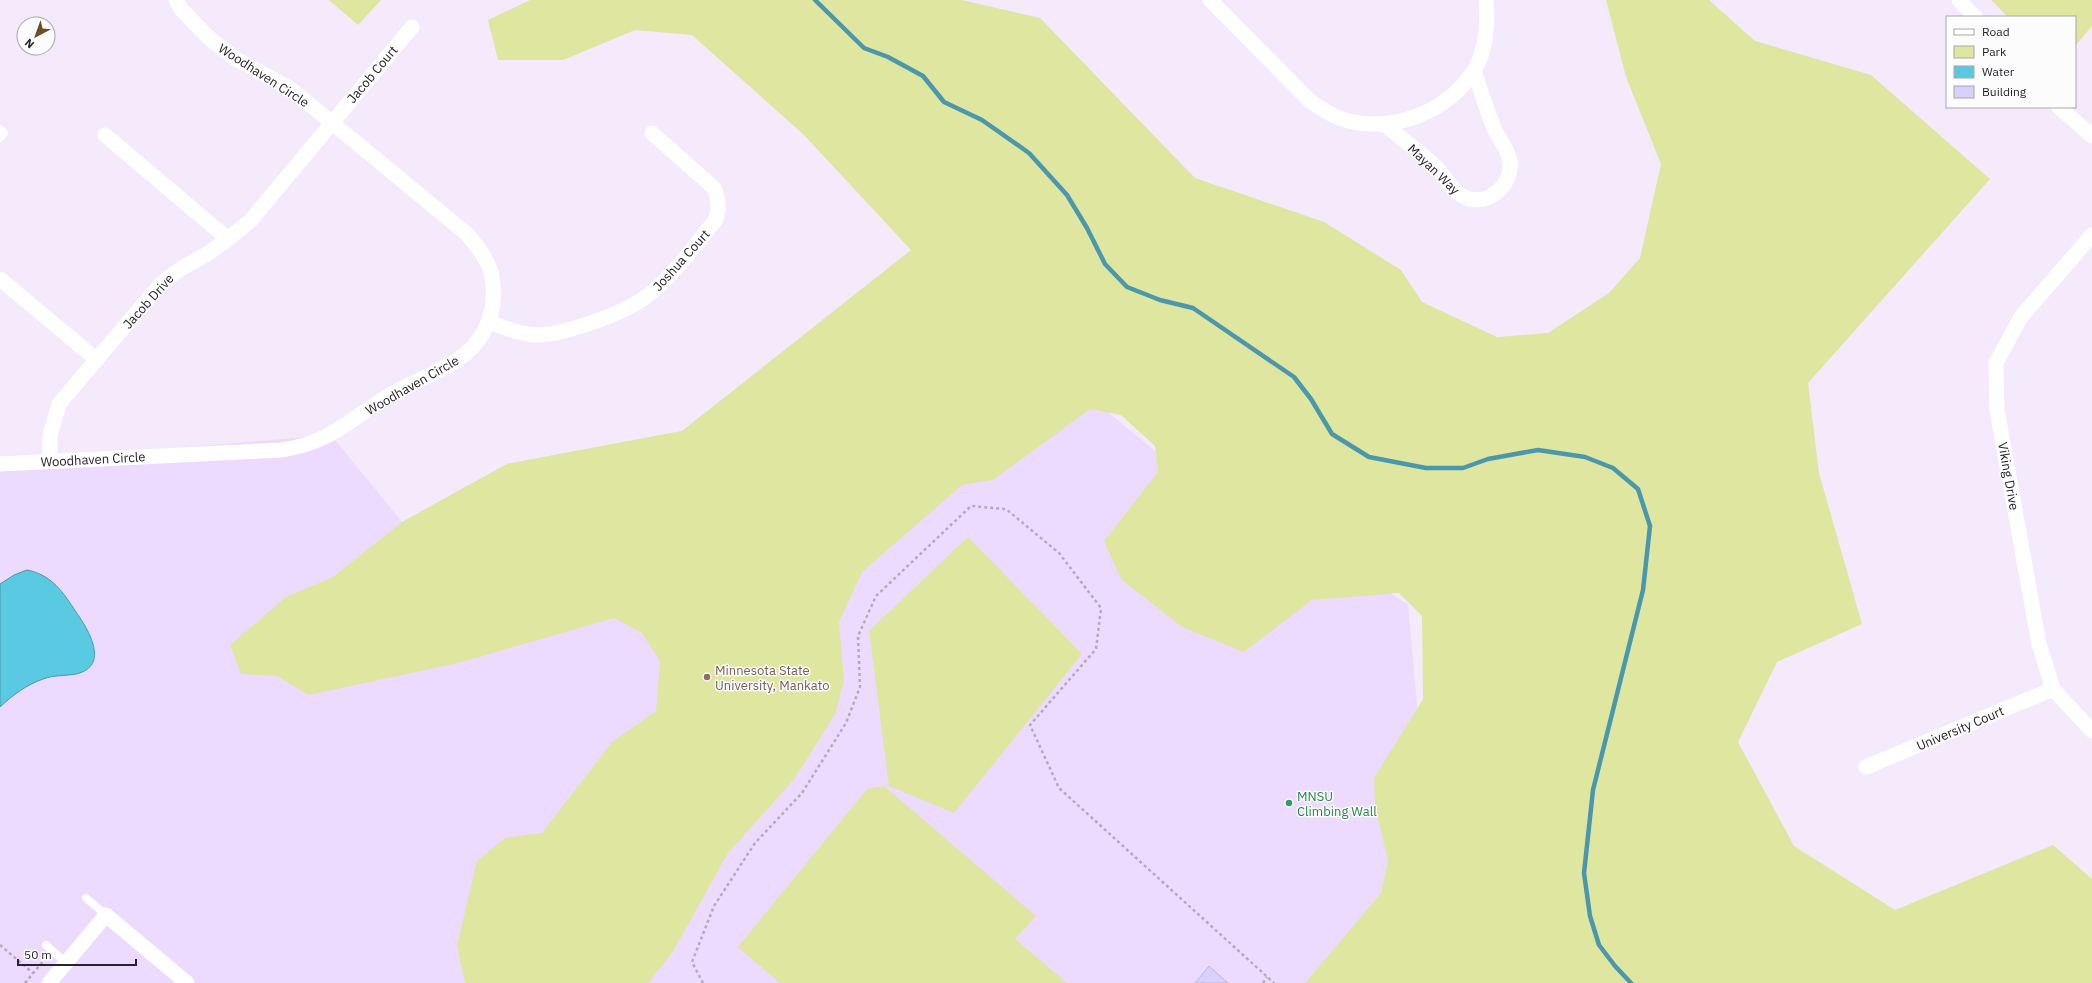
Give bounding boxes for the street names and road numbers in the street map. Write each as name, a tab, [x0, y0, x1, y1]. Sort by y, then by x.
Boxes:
street label: Woodhaven Circle	[215, 40, 312, 111]
street label: Jacob Court	[343, 42, 401, 107]
street label: Mayan Way	[1404, 140, 1464, 199]
street label: Joshua Court	[649, 226, 714, 295]
street label: Jacob Drive	[119, 270, 177, 332]
street label: Woodhaven Circle	[363, 352, 462, 419]
street label: Viking Drive	[1994, 441, 2023, 511]
street label: Woodhaven Circle	[40, 448, 146, 471]
street label: University Court	[1914, 702, 2007, 755]

